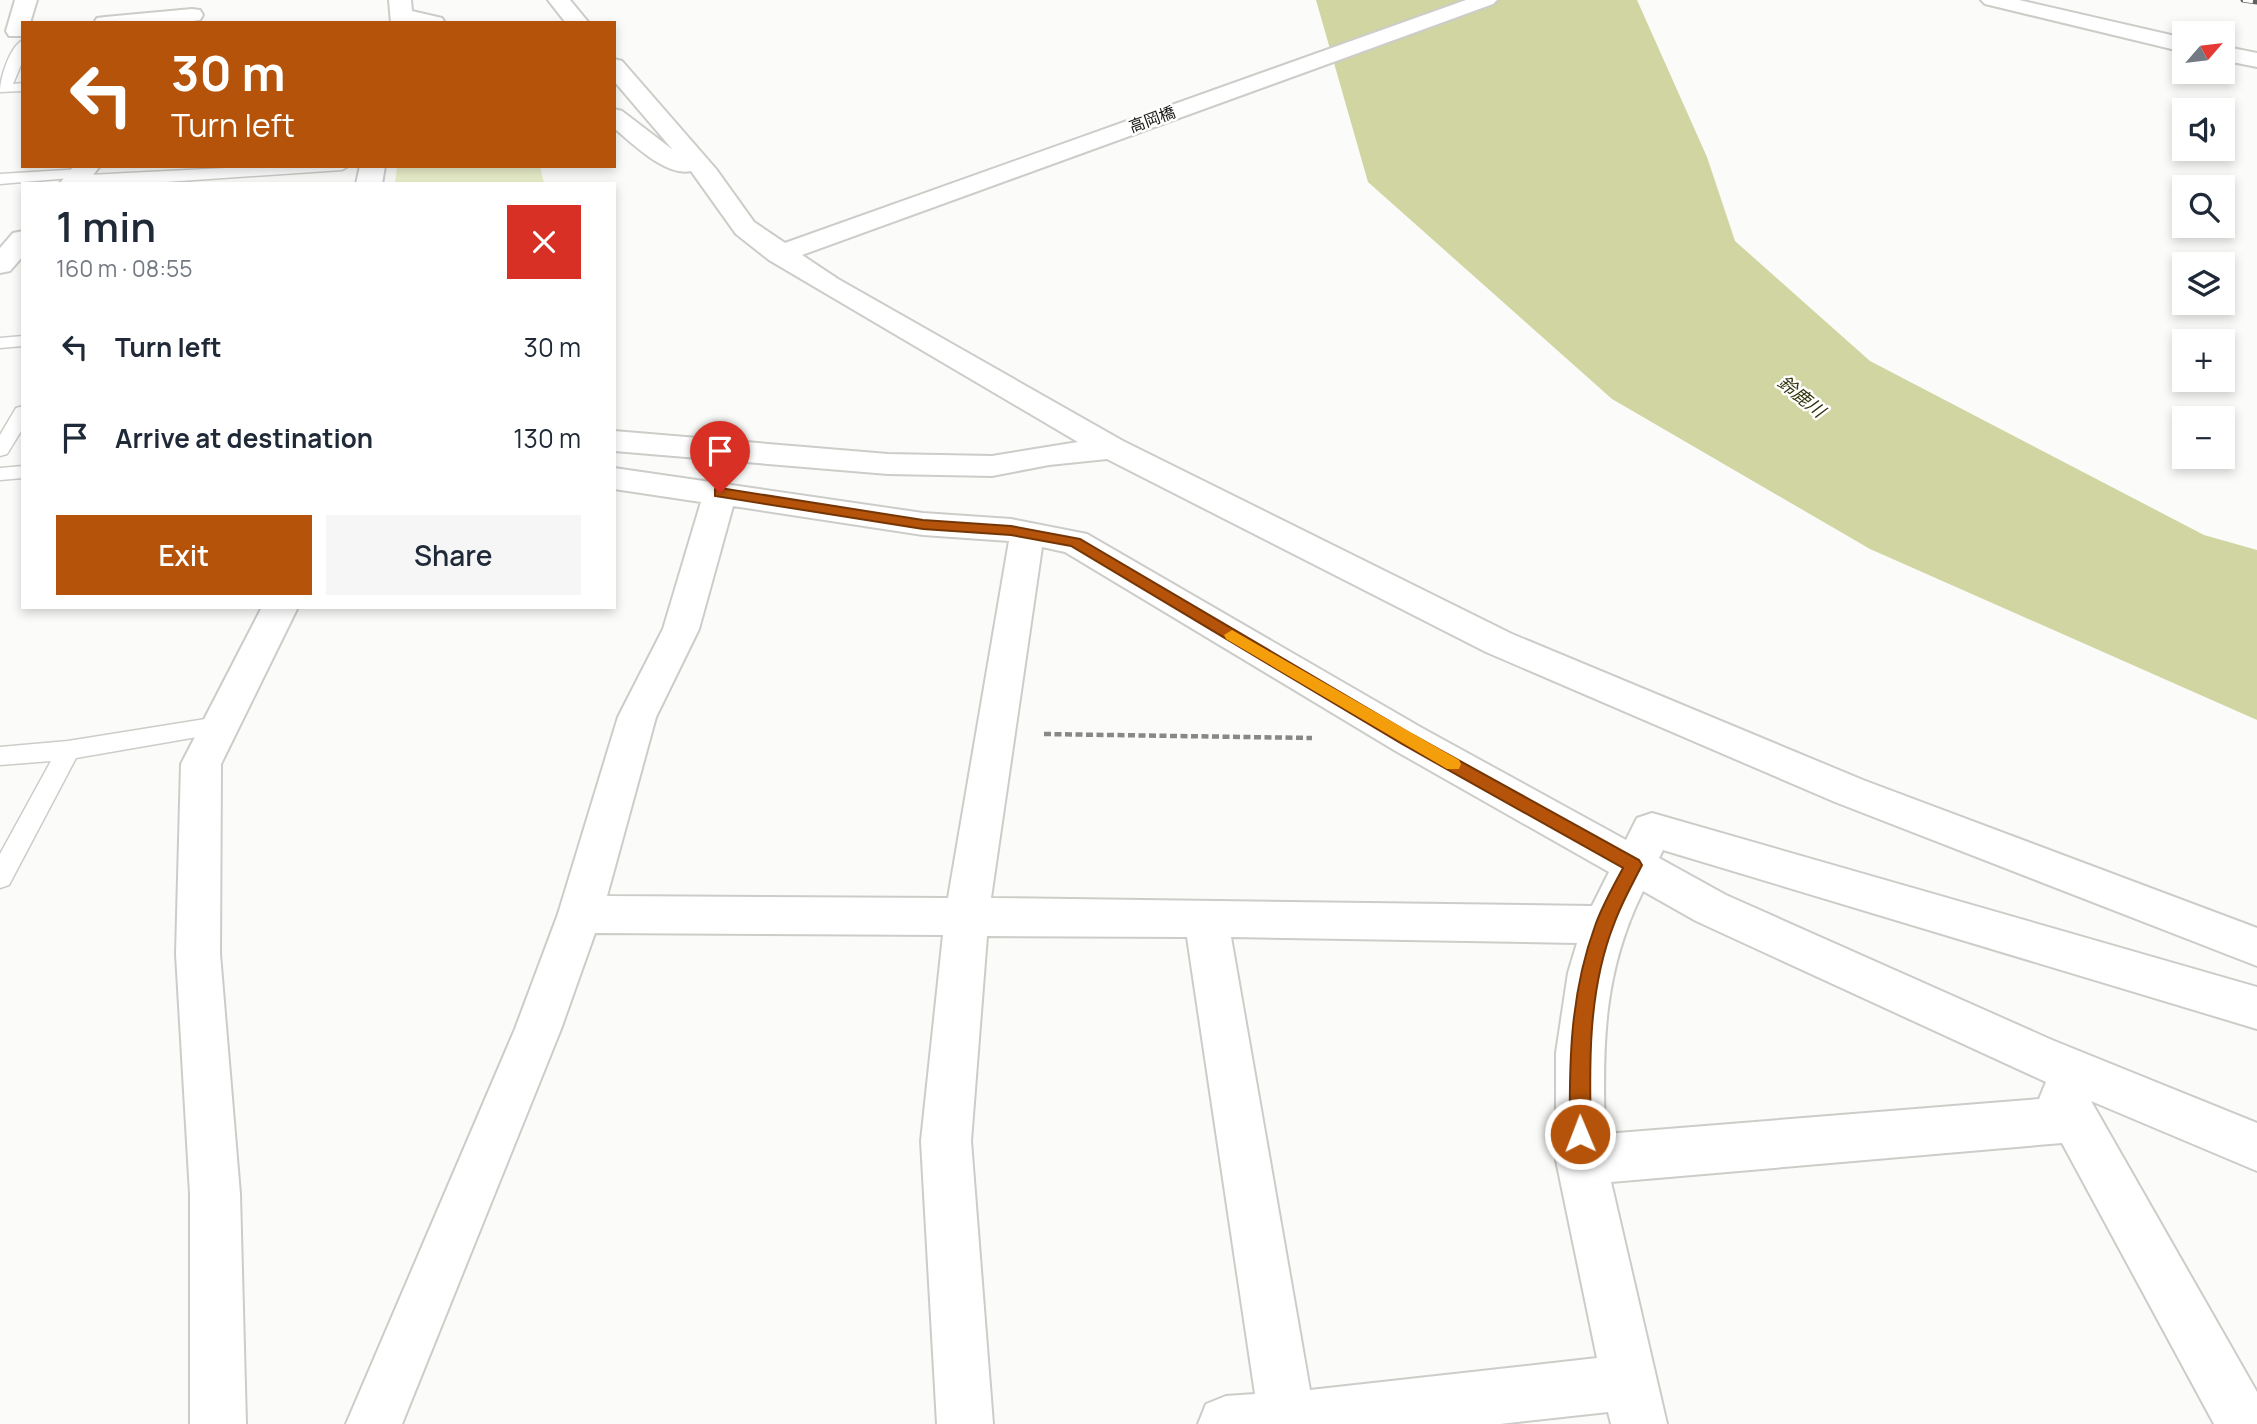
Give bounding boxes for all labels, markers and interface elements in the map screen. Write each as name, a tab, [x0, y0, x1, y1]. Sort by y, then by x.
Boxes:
north arrow	[2172, 21, 2235, 84]
map controls	[2172, 21, 2235, 469]
text: 30 m	[171, 39, 286, 106]
icon: left	[56, 49, 147, 140]
button: sound	[2172, 98, 2235, 161]
street label: 高岡橋	[1126, 100, 1178, 138]
text: Turn left	[171, 103, 295, 147]
button: search	[2172, 175, 2235, 238]
text: 1 min	[56, 197, 156, 255]
button: close	[507, 205, 581, 279]
text: 160 m · 08:55	[56, 252, 193, 284]
button: layers	[2172, 252, 2235, 315]
icon: left	[56, 328, 94, 366]
text: Turn left	[115, 329, 222, 365]
text: 30 m	[524, 329, 581, 365]
button: +	[2172, 329, 2235, 392]
water label: 鈴鹿川	[1773, 370, 1832, 424]
button: −	[2172, 406, 2235, 469]
icon: arrive	[56, 419, 94, 457]
text: Arrive at destination	[115, 420, 373, 456]
text: 130 m	[513, 420, 581, 456]
pin	[690, 421, 750, 493]
icon: arrive	[701, 432, 739, 470]
button: Exit	[56, 515, 312, 595]
button: Share	[326, 515, 581, 595]
position arrow	[1543, 1097, 1617, 1171]

